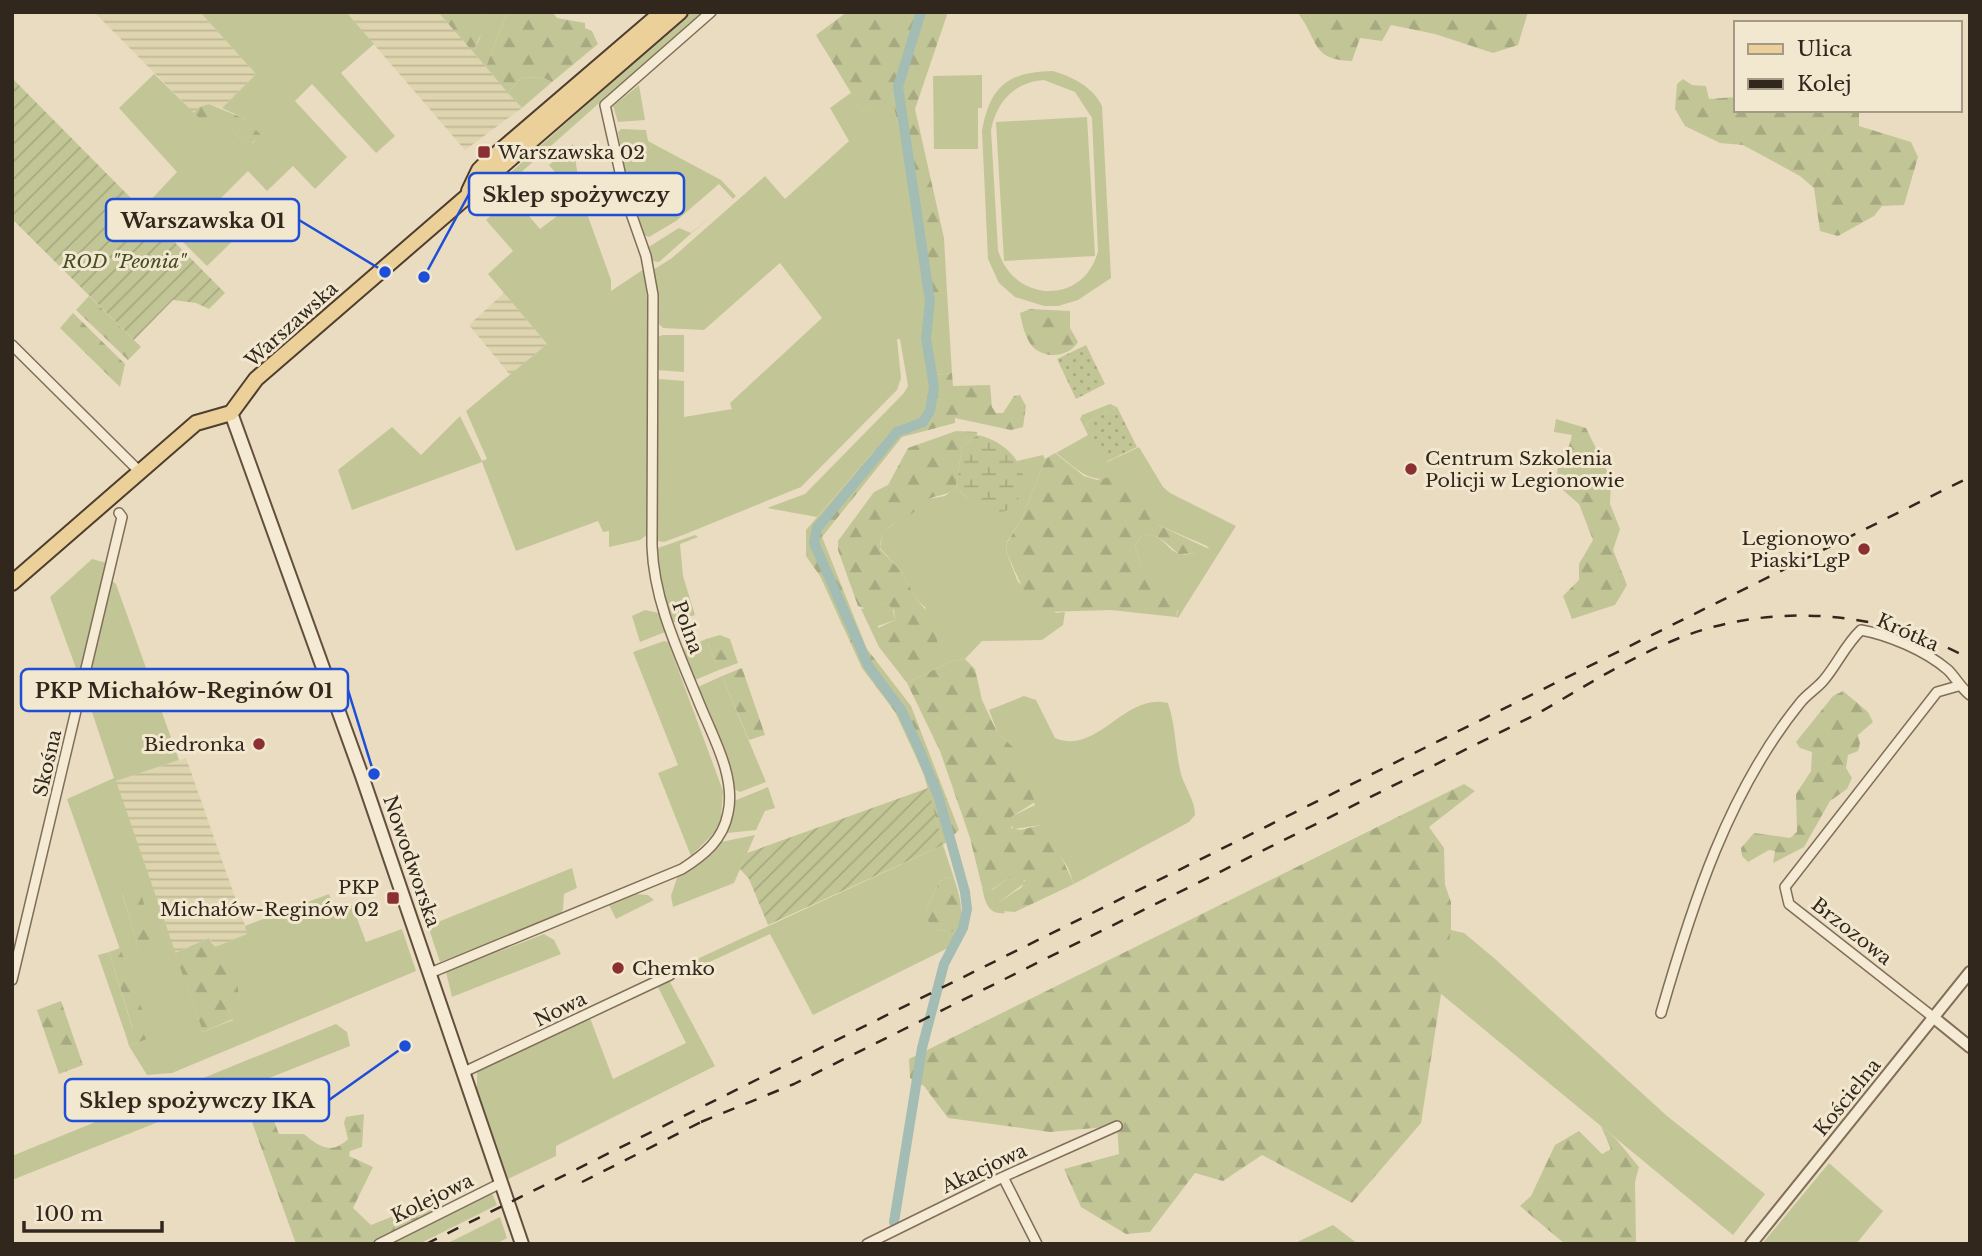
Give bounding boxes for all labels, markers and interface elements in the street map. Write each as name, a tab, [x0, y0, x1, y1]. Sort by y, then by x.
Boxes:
legend	[1734, 21, 1961, 112]
text: Ulica	[1797, 36, 1852, 62]
text: Kolej	[1797, 71, 1852, 97]
place label: Warszawska 02	[497, 141, 645, 164]
marker: Warszawska 02	[476, 144, 492, 160]
callout: Sklep spożywczy	[469, 173, 684, 215]
text: Sklep spożywczy	[482, 182, 670, 208]
callout: Warszawska 01	[106, 199, 299, 241]
text: Warszawska 01	[120, 208, 285, 234]
park label: ROD "Peonia"	[61, 250, 188, 273]
street label: Warszawska	[240, 277, 343, 373]
place label: Centrum Szkolenia Policji w Legionowie	[1425, 447, 1625, 492]
marker: Centrum Szkolenia Policji w Legionowie	[1403, 461, 1419, 477]
place label: Legionowo Piaski LgP	[1742, 527, 1850, 572]
marker: Legionowo Piaski LgP	[1856, 541, 1872, 557]
street label: Polna	[667, 598, 708, 657]
street label: Krótka	[1873, 609, 1943, 656]
callout: PKP Michałów-Reginów 01	[21, 669, 348, 711]
text: PKP Michałów-Reginów 01	[35, 678, 333, 704]
street label: Skośna	[29, 727, 66, 799]
place label: Biedronka	[144, 733, 245, 756]
marker: Biedronka	[251, 736, 267, 752]
street label: Nowodworska	[378, 792, 445, 931]
place label: PKP Michałów-Reginów 02	[160, 876, 379, 921]
marker: PKP Michałów-Reginów 02	[385, 890, 401, 906]
street label: Brzozowa	[1807, 893, 1897, 970]
place label: Chemko	[632, 957, 715, 980]
marker: Chemko	[610, 960, 626, 976]
street label: Nowa	[530, 987, 590, 1032]
street label: Kościelna	[1809, 1054, 1886, 1141]
callout: Sklep spożywczy IKA	[65, 1079, 329, 1121]
text: Sklep spożywczy IKA	[79, 1088, 316, 1114]
street label: Akacjowa	[937, 1139, 1031, 1199]
street label: Kolejowa	[388, 1169, 477, 1228]
scale bar	[24, 1190, 163, 1234]
text: 100 m	[35, 1201, 103, 1227]

